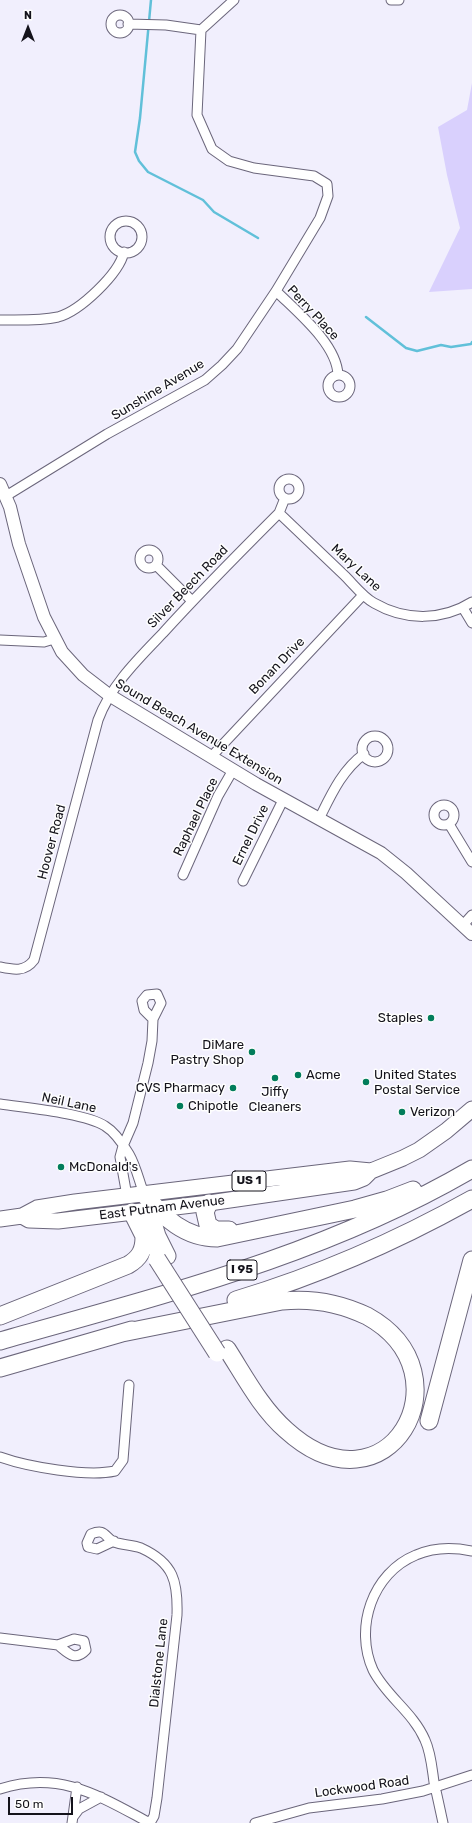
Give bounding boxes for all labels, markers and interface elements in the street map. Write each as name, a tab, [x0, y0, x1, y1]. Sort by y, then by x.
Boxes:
north arrow	[8, 8, 48, 48]
text: N	[24, 9, 32, 22]
street label: Perry Place	[284, 282, 342, 344]
street label: Sunshine Avenue	[109, 356, 207, 424]
street label: Mary Lane	[328, 541, 384, 595]
street label: Silver Beech Road	[145, 542, 231, 632]
street label: Bonan Drive	[246, 634, 308, 698]
street label: Sound Beach Avenue Extension	[112, 676, 286, 788]
street label: Raphael Place	[170, 775, 222, 859]
street label: Ernel Drive	[230, 802, 272, 868]
street label: Hoover Road	[34, 803, 70, 881]
place label: Staples	[378, 1010, 423, 1026]
marker: Staples	[426, 1013, 436, 1023]
place label: DiMare Pastry Shop	[170, 1037, 244, 1068]
marker: DiMare Pastry Shop	[247, 1047, 257, 1057]
place label: Acme	[306, 1067, 341, 1083]
place label: United States Postal Service	[374, 1067, 460, 1098]
marker: Acme	[293, 1070, 303, 1080]
marker: Jiffy Cleaners	[270, 1073, 280, 1083]
marker: United States Postal Service	[361, 1077, 371, 1087]
place label: CVS Pharmacy	[136, 1080, 225, 1096]
marker: CVS Pharmacy	[228, 1083, 238, 1093]
place label: Jiffy Cleaners	[248, 1084, 302, 1115]
street label: Neil Lane	[40, 1090, 98, 1116]
place label: Chipotle	[188, 1098, 238, 1114]
marker: Chipotle	[175, 1101, 185, 1111]
place label: Verizon	[410, 1104, 455, 1120]
marker: Verizon	[397, 1107, 407, 1117]
place label: McDonald's	[69, 1159, 138, 1175]
marker: McDonald's	[56, 1162, 66, 1172]
road number: US 1	[232, 1171, 266, 1191]
street label: East Putnam Avenue	[98, 1193, 226, 1223]
road number: I 95	[227, 1260, 257, 1280]
street label: Dialstone Lane	[147, 1618, 171, 1708]
street label: Lockwood Road	[314, 1773, 410, 1801]
scale bar	[10, 1789, 75, 1815]
text: 50 m	[15, 1797, 43, 1811]

